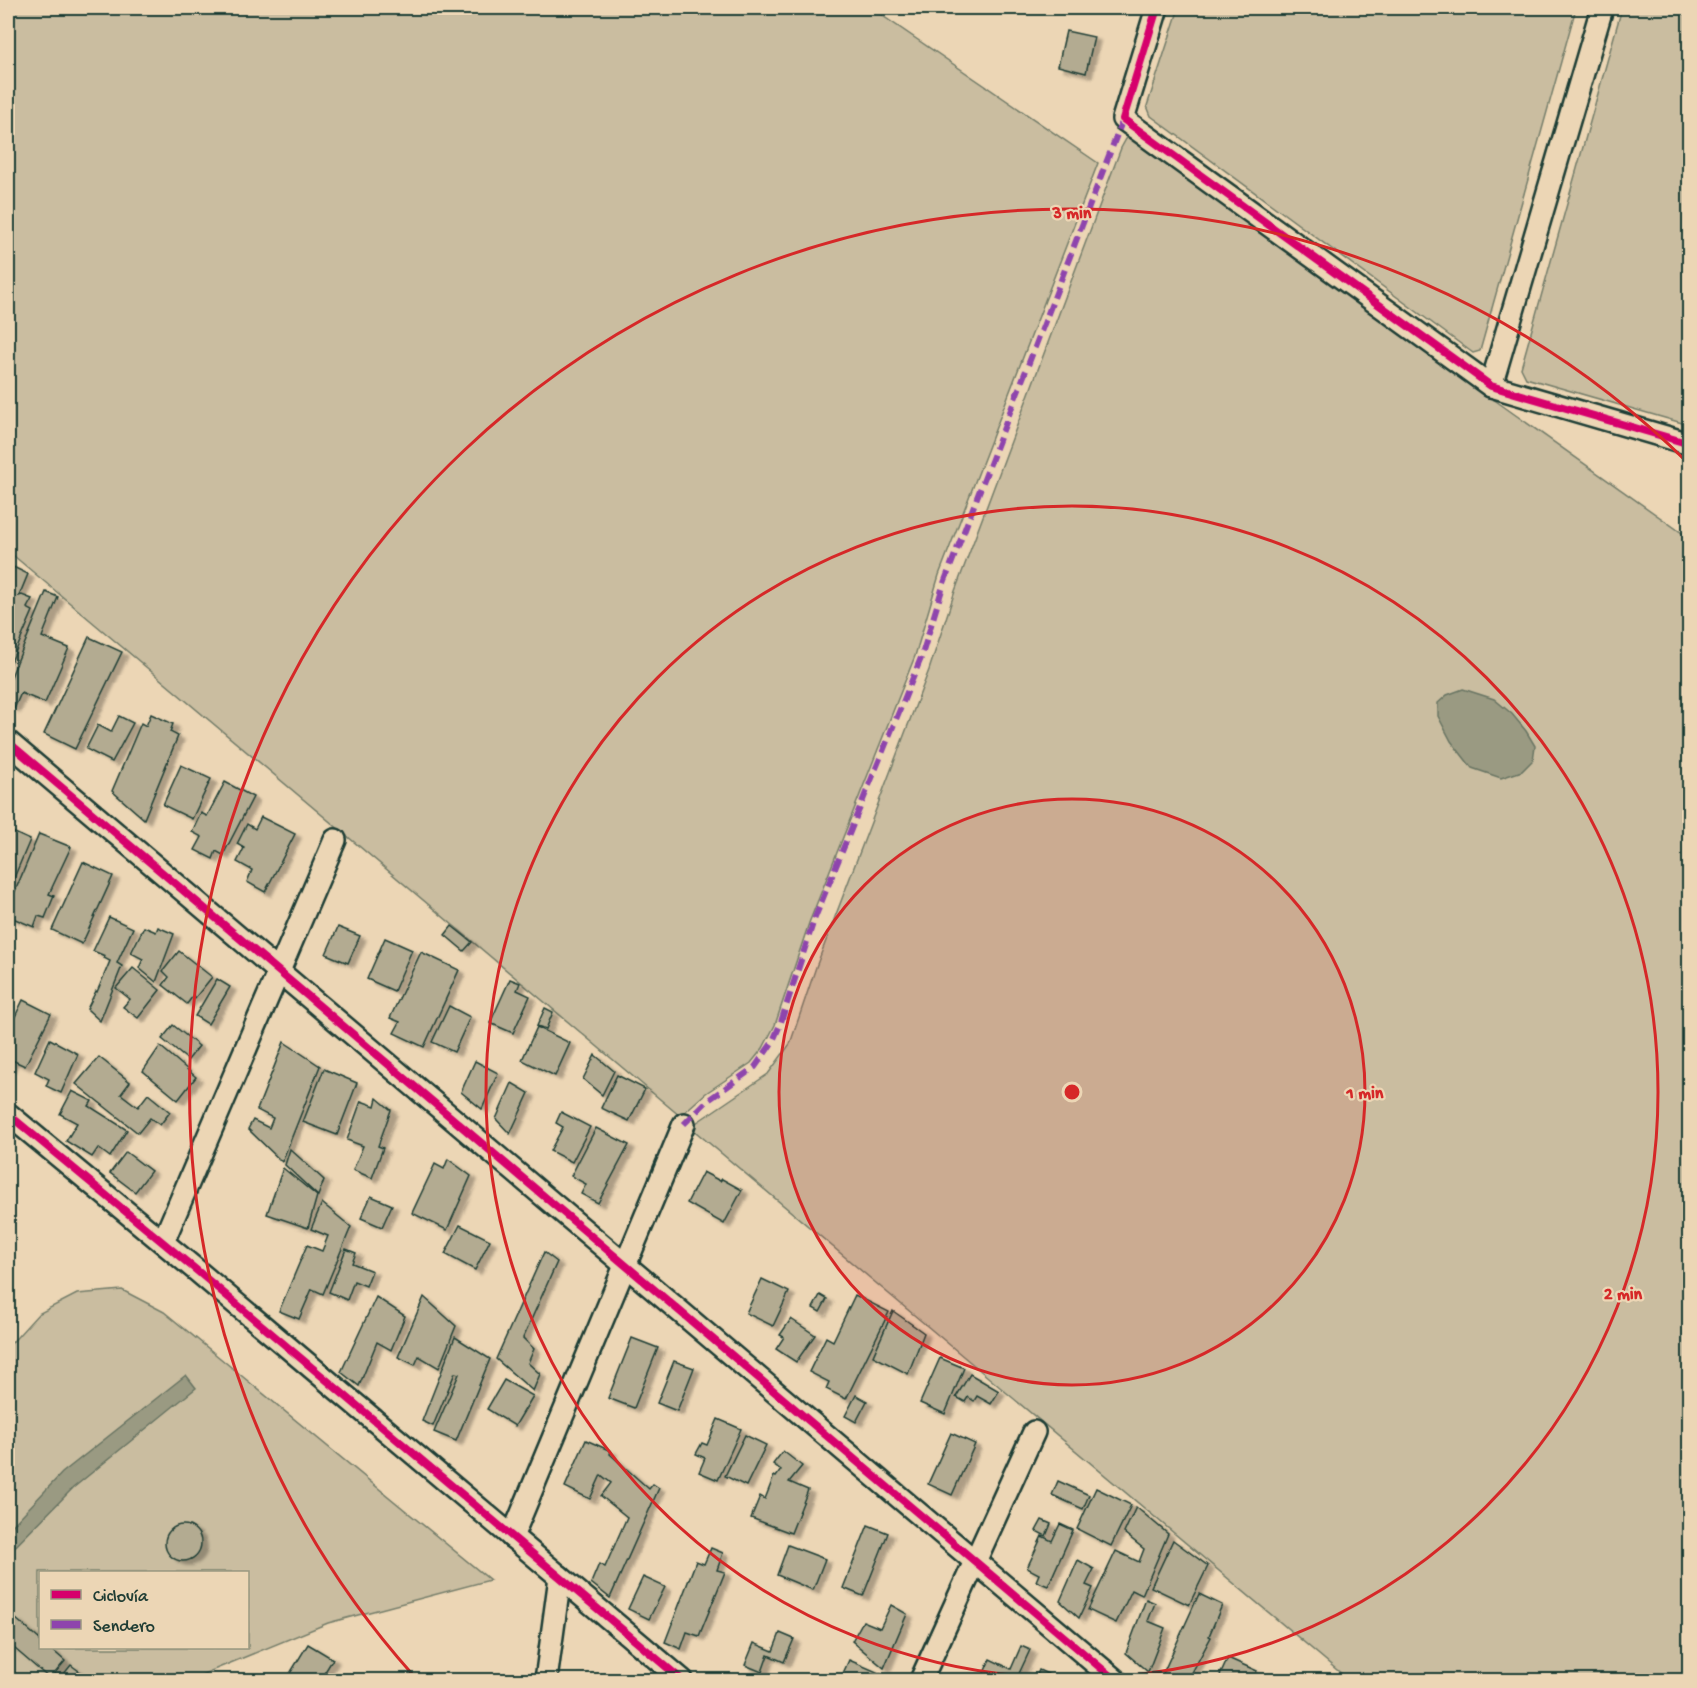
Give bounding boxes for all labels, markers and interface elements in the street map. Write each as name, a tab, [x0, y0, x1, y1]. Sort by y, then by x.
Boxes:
text: 3 min	[1052, 204, 1092, 225]
centre of rings	[1062, 1082, 1082, 1102]
text: 1 min	[1346, 1084, 1384, 1105]
text: 2 min	[1604, 1285, 1643, 1306]
legend	[39, 1571, 249, 1649]
text: Ciclovía	[93, 1587, 149, 1608]
text: Sendero	[93, 1617, 155, 1638]

